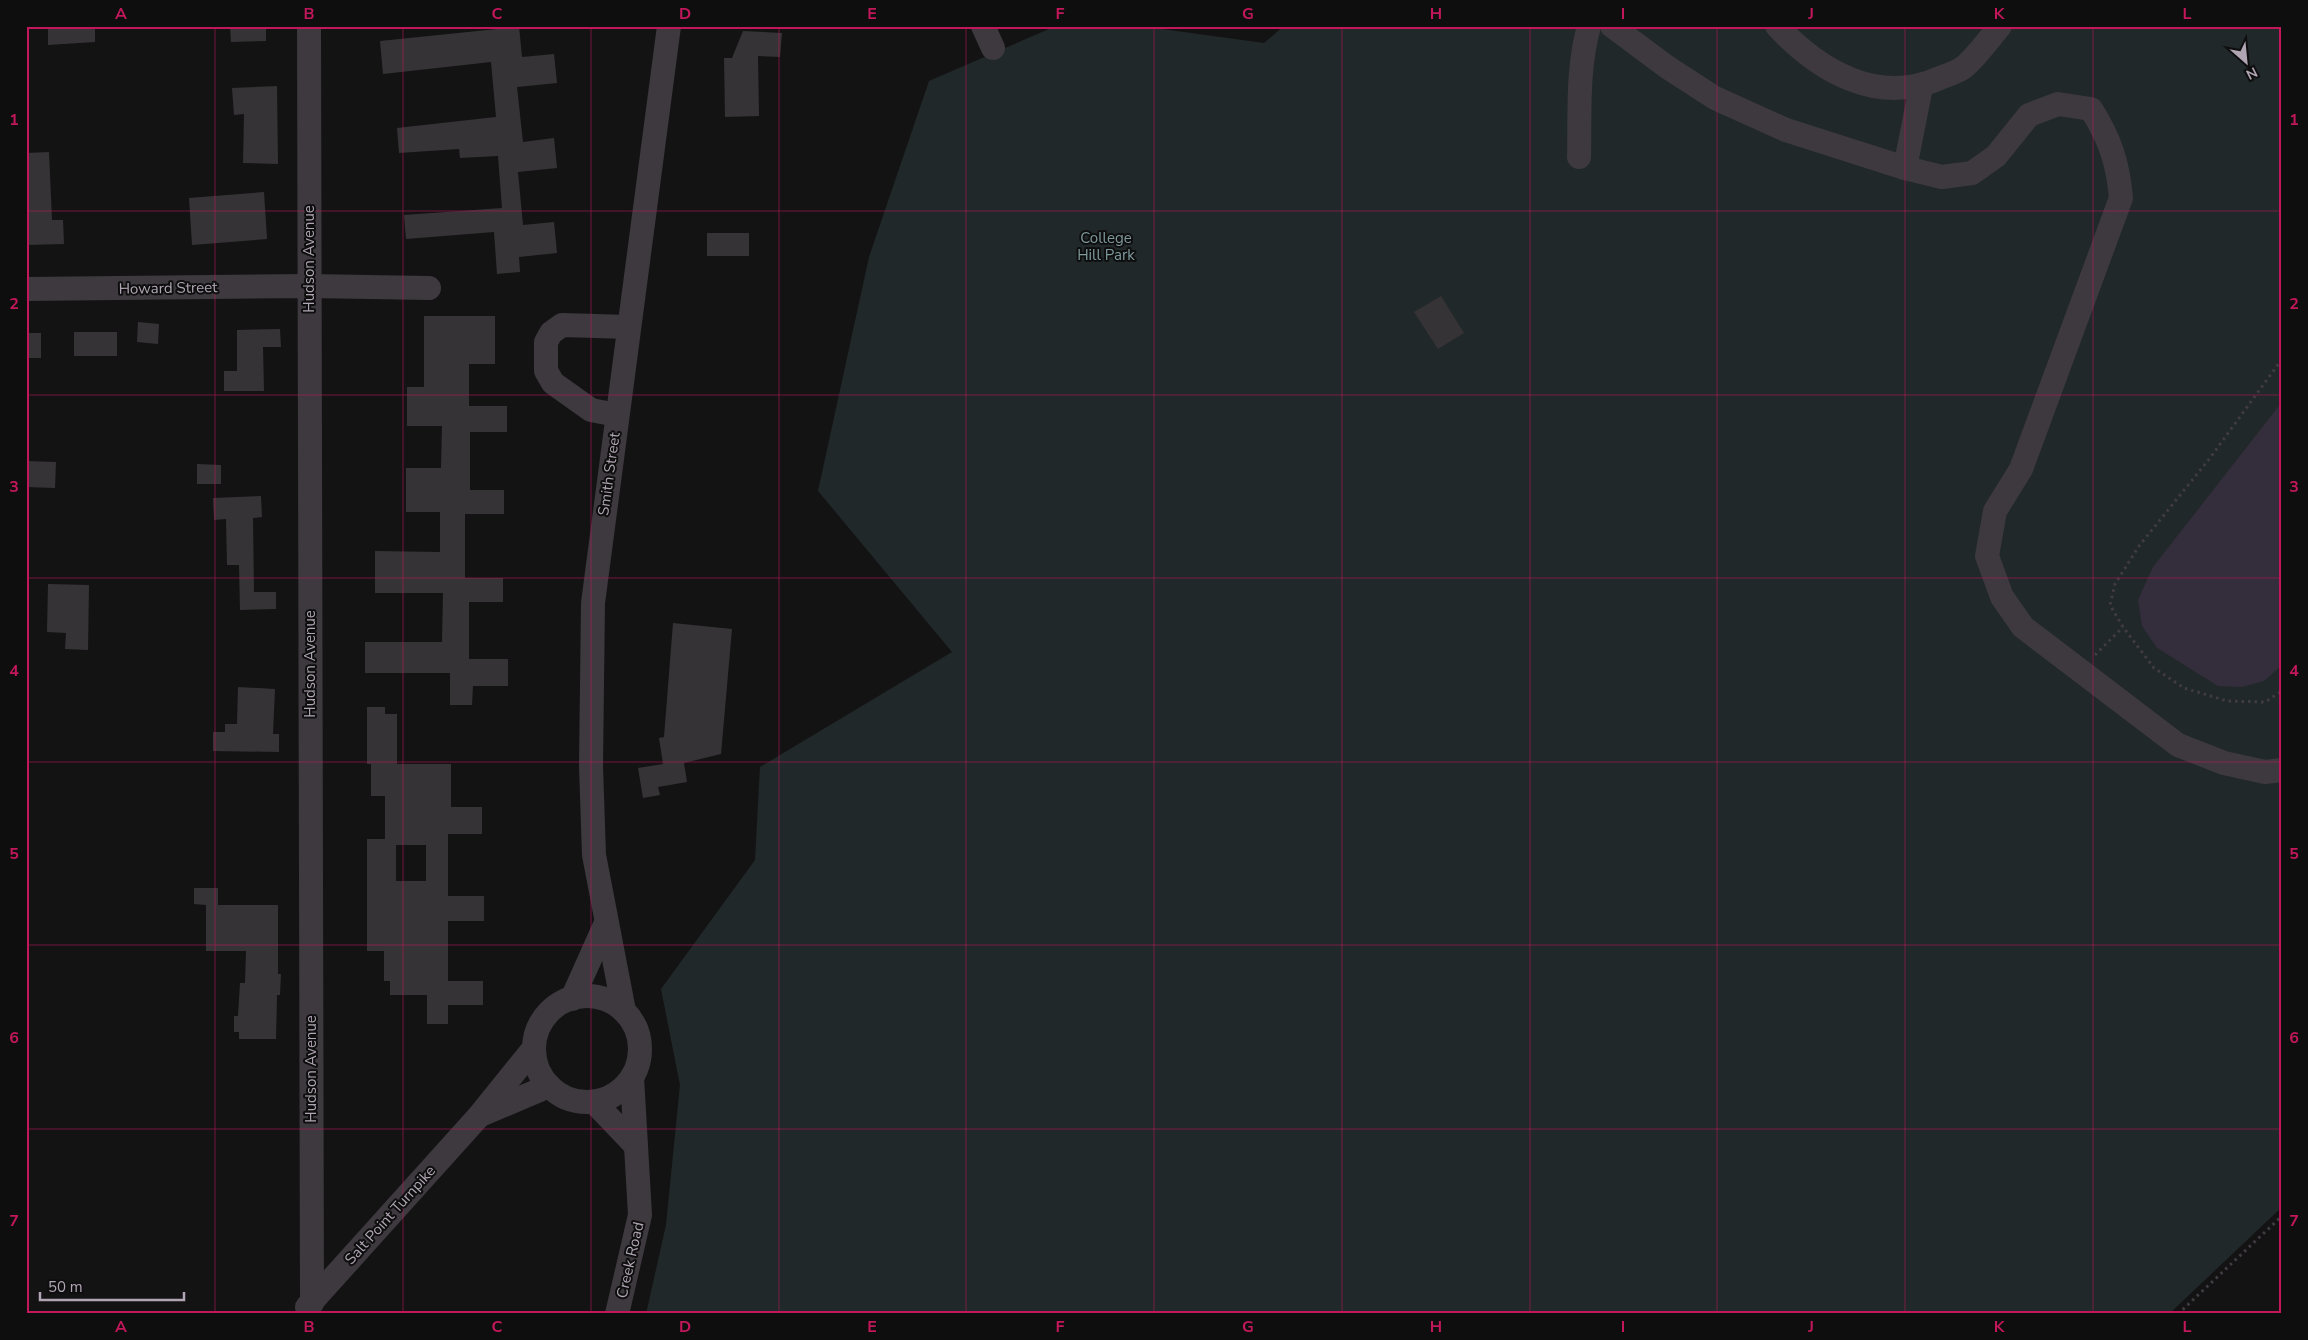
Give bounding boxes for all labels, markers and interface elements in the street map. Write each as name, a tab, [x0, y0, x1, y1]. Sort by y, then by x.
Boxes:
text: A	[115, 3, 127, 25]
text: B	[303, 3, 315, 25]
text: C	[492, 3, 503, 25]
text: D	[679, 3, 691, 25]
text: E	[867, 3, 877, 25]
text: F	[1056, 3, 1065, 25]
text: G	[1242, 3, 1254, 25]
text: H	[1430, 3, 1442, 25]
text: I	[1621, 3, 1625, 25]
text: J	[1807, 3, 1814, 25]
text: K	[1994, 3, 2006, 25]
text: L	[2183, 3, 2192, 25]
north arrow	[2220, 38, 2270, 88]
text: N	[2243, 62, 2261, 84]
text: 1	[9, 109, 19, 131]
text: 1	[2289, 109, 2299, 131]
street label: Hudson Avenue	[299, 205, 319, 313]
park label: College Hill Park	[1077, 228, 1135, 265]
street label: Howard Street	[118, 277, 218, 299]
text: 2	[9, 293, 19, 315]
text: 2	[2289, 293, 2299, 315]
street label: Smith Street	[593, 430, 625, 517]
text: 3	[9, 476, 19, 498]
text: 3	[2289, 476, 2299, 498]
street label: Hudson Avenue	[300, 610, 320, 718]
text: 4	[9, 660, 19, 682]
text: 4	[2289, 660, 2299, 682]
text: 5	[9, 843, 19, 865]
text: 5	[2289, 843, 2299, 865]
street label: Hudson Avenue	[301, 1015, 321, 1123]
text: 6	[9, 1027, 19, 1049]
text: 6	[2289, 1027, 2299, 1049]
street label: Salt Point Turnpike	[340, 1161, 440, 1269]
text: 7	[9, 1210, 19, 1232]
text: 7	[2289, 1210, 2299, 1232]
street label: Creek Road	[612, 1220, 648, 1300]
scale bar	[40, 1270, 184, 1302]
text: 50 m	[48, 1277, 83, 1297]
text: A	[115, 1316, 127, 1338]
text: B	[303, 1316, 315, 1338]
text: C	[492, 1316, 503, 1338]
text: D	[679, 1316, 691, 1338]
text: E	[867, 1316, 877, 1338]
text: F	[1056, 1316, 1065, 1338]
text: G	[1242, 1316, 1254, 1338]
text: H	[1430, 1316, 1442, 1338]
text: I	[1621, 1316, 1625, 1338]
text: J	[1807, 1316, 1814, 1338]
text: K	[1994, 1316, 2006, 1338]
text: L	[2183, 1316, 2192, 1338]

